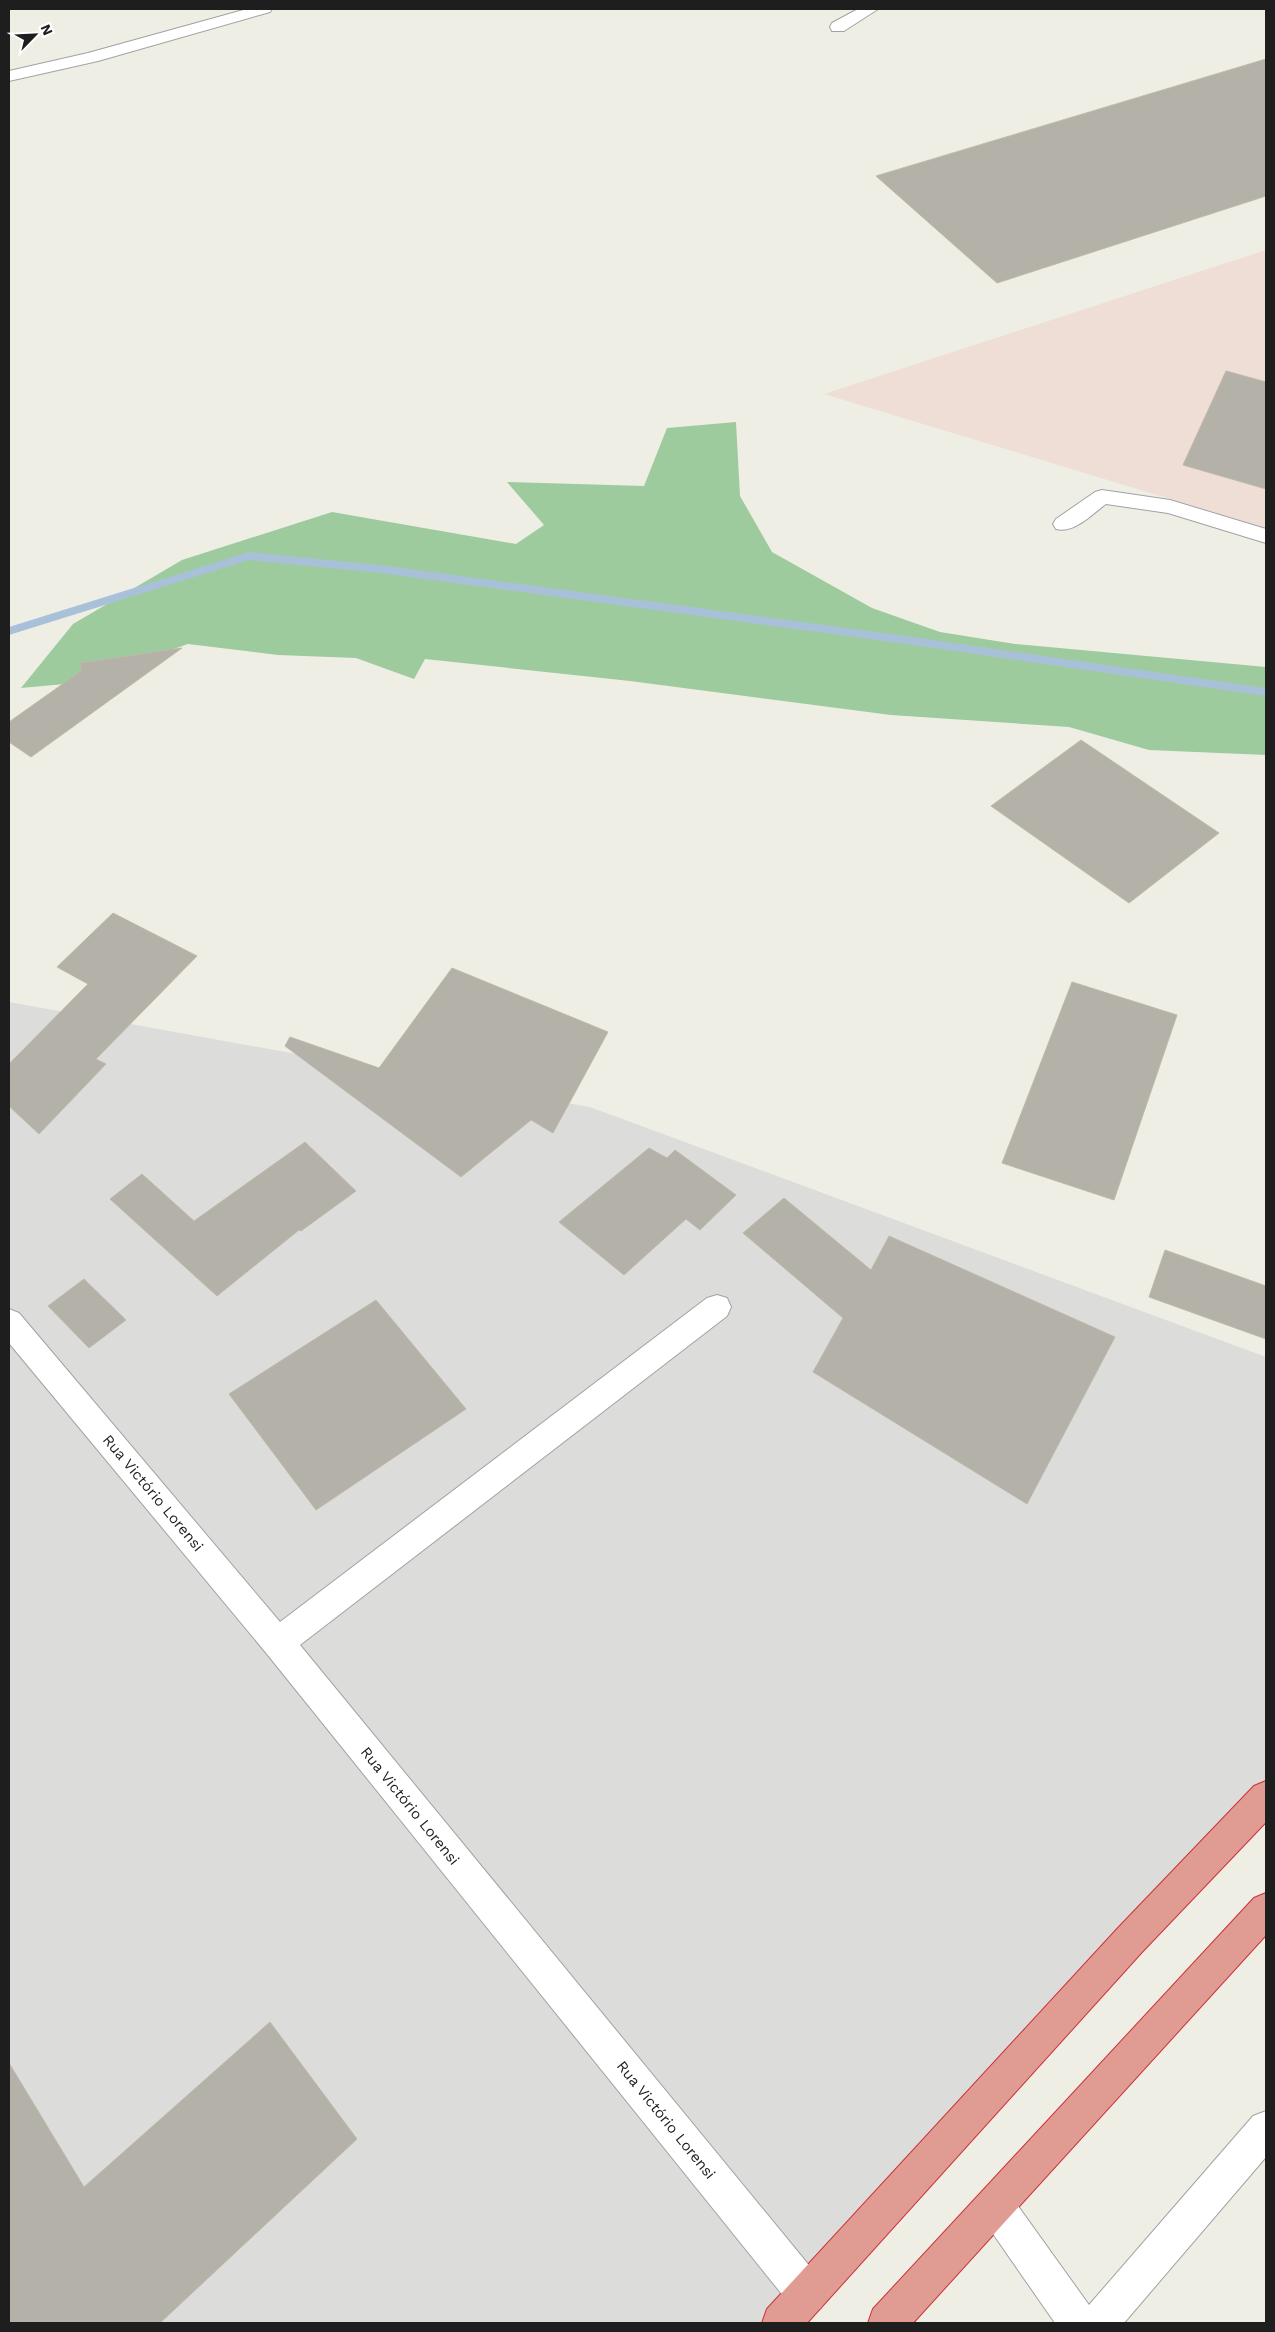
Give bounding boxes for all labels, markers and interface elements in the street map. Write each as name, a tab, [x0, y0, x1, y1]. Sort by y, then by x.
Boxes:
north arrow	[10, 10, 60, 60]
text: N	[37, 22, 56, 38]
street label: Rua Victório Lorensi	[99, 1431, 207, 1555]
street label: Rua Victório Lorensi	[357, 1743, 463, 1869]
street label: Rua Victório Lorensi	[613, 2057, 719, 2183]

